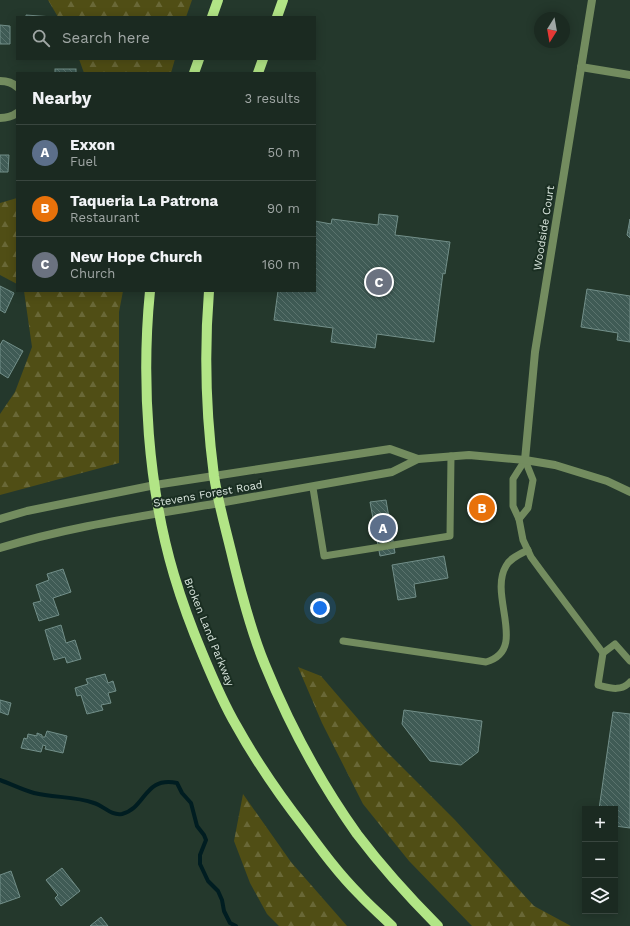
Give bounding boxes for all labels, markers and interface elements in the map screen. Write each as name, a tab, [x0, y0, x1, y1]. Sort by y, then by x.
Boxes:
north arrow	[534, 12, 570, 48]
search box	[16, 16, 316, 60]
icon: search	[30, 27, 52, 49]
text: Search here	[62, 29, 150, 47]
text: Nearby	[32, 88, 91, 108]
text: 3 results	[245, 91, 300, 106]
text: Exxon	[70, 136, 115, 154]
text: A	[41, 145, 49, 160]
text: 50 m	[268, 145, 300, 160]
text: Fuel	[70, 154, 97, 169]
street label: Woodside Court	[531, 184, 557, 271]
text: Taqueria La Patrona	[70, 192, 218, 210]
text: B	[41, 201, 49, 216]
text: 90 m	[267, 201, 300, 216]
text: Restaurant	[70, 210, 140, 225]
text: New Hope Church	[70, 248, 202, 266]
text: C	[41, 257, 49, 272]
text: 160 m	[262, 257, 300, 272]
text: Church	[70, 266, 115, 281]
pin: C	[366, 267, 392, 297]
street label: Stevens Forest Road	[152, 478, 264, 510]
pin: B	[469, 493, 495, 523]
pin: A	[370, 513, 396, 543]
street label: Broken Land Parkway	[181, 576, 237, 688]
your location	[310, 598, 330, 618]
map controls	[582, 806, 618, 914]
button: +	[582, 806, 618, 842]
button: −	[582, 842, 618, 878]
button: layers	[582, 878, 618, 914]

